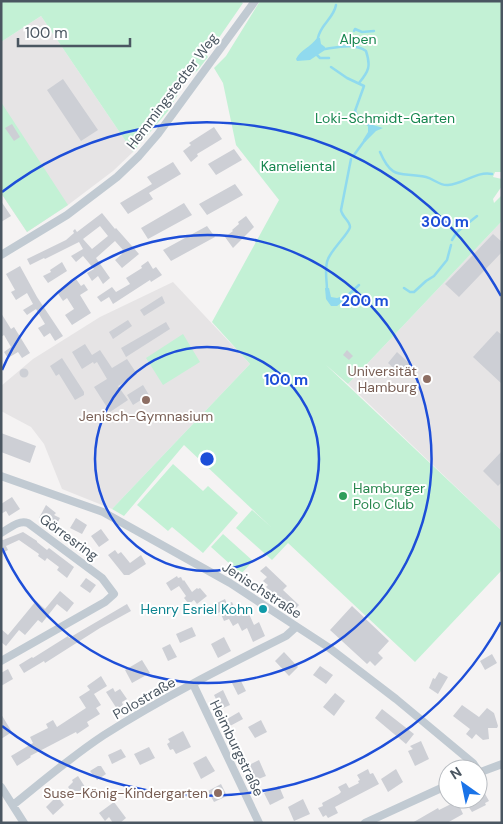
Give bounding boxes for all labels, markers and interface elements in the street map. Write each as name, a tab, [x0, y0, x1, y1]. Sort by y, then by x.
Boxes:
scale bar	[18, 15, 130, 47]
text: 100 m	[25, 23, 68, 43]
street label: Hemmingstedter Weg	[122, 29, 222, 153]
park label: Alpen	[339, 30, 377, 48]
park label: Loki-Schmidt-Garten	[315, 109, 455, 127]
park label: Kameliental	[261, 157, 335, 175]
text: 300 m	[421, 212, 469, 232]
text: 200 m	[341, 291, 389, 311]
place label: Universität Hamburg	[347, 362, 417, 396]
text: 100 m	[264, 370, 308, 390]
marker: Universität Hamburg	[421, 373, 433, 385]
marker: Jenisch-Gymnasium	[140, 394, 152, 406]
place label: Jenisch-Gymnasium	[79, 407, 213, 425]
centre of rings	[198, 450, 216, 468]
place label: Hamburger Polo Club	[353, 479, 425, 513]
marker: Hamburger Polo Club	[337, 490, 349, 502]
street label: Görresring	[36, 510, 102, 564]
street label: Jenischstraße	[219, 558, 305, 622]
place label: Henry Esriel Kohn	[140, 600, 253, 618]
marker: Henry Esriel Kohn	[257, 603, 269, 615]
street label: Polostraße	[109, 673, 179, 723]
street label: Heimburgstraße	[206, 697, 268, 799]
north arrow	[438, 759, 488, 809]
text: N	[447, 763, 465, 783]
place label: Suse-König-Kindergarten	[43, 784, 208, 802]
marker: Suse-König-Kindergarten	[212, 787, 224, 799]

